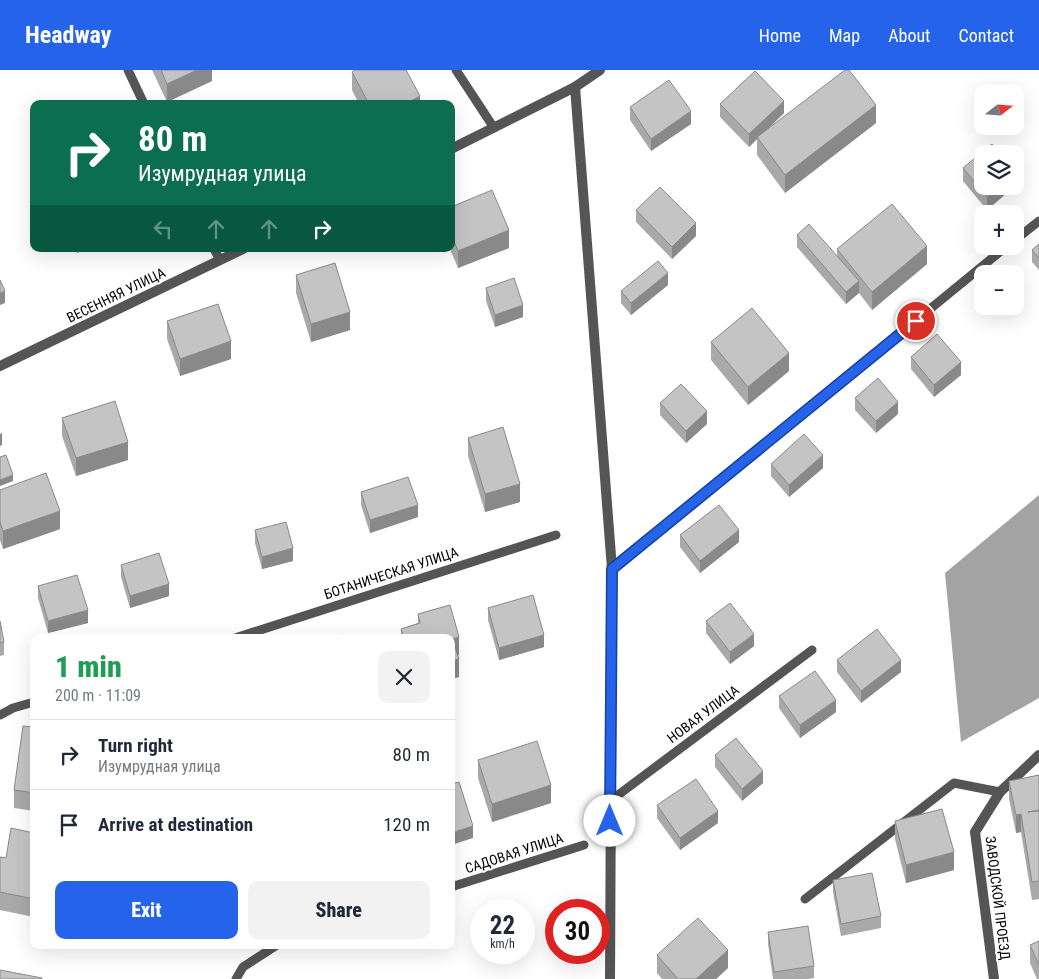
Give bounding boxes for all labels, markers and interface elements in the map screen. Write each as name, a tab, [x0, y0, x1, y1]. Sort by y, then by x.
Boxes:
text: Headway	[25, 21, 111, 49]
text: Home	[759, 25, 801, 46]
text: Map	[829, 25, 860, 46]
text: About	[888, 25, 930, 46]
text: Contact	[958, 25, 1014, 46]
north arrow	[974, 85, 1024, 135]
map controls	[974, 85, 1024, 315]
text: 80 m	[138, 119, 207, 160]
icon: right	[55, 120, 120, 185]
button: layers	[974, 145, 1024, 195]
text: Изумрудная улица	[138, 161, 307, 186]
button: +	[974, 205, 1024, 255]
icon: left	[149, 215, 177, 243]
icon: ahead	[202, 215, 230, 243]
icon: ahead	[255, 215, 283, 243]
icon: right	[308, 215, 336, 243]
street label: ВЕСЕННЯЯ УЛИЦА	[64, 264, 168, 326]
button: −	[974, 265, 1024, 315]
pin	[895, 300, 937, 342]
icon: arrive	[902, 307, 930, 335]
street label: БОТАНИЧЕСКАЯ УЛИЦА	[322, 544, 460, 602]
text: 1 min	[55, 649, 122, 684]
button: close	[378, 651, 430, 703]
street label: НОВАЯ УЛИЦА	[664, 682, 742, 746]
text: 200 m · 11:09	[55, 686, 141, 705]
text: Turn right	[98, 734, 173, 757]
icon: right	[55, 741, 83, 769]
text: 80 m	[393, 743, 430, 766]
text: Изумрудная улица	[98, 757, 221, 776]
position arrow	[583, 794, 635, 846]
icon: arrive	[55, 811, 83, 839]
text: Arrive at destination	[98, 813, 253, 836]
text: 120 m	[383, 813, 430, 836]
street label: САДОВАЯ УЛИЦА	[463, 830, 565, 876]
street label: ЗАВОДСКОЙ ПРОЕЗД	[982, 835, 1014, 961]
button: Exit	[55, 881, 238, 939]
button: Share	[248, 881, 430, 939]
speed limit sign: 30	[545, 899, 610, 964]
text: 22	[490, 911, 515, 940]
text: km/h	[490, 937, 515, 951]

